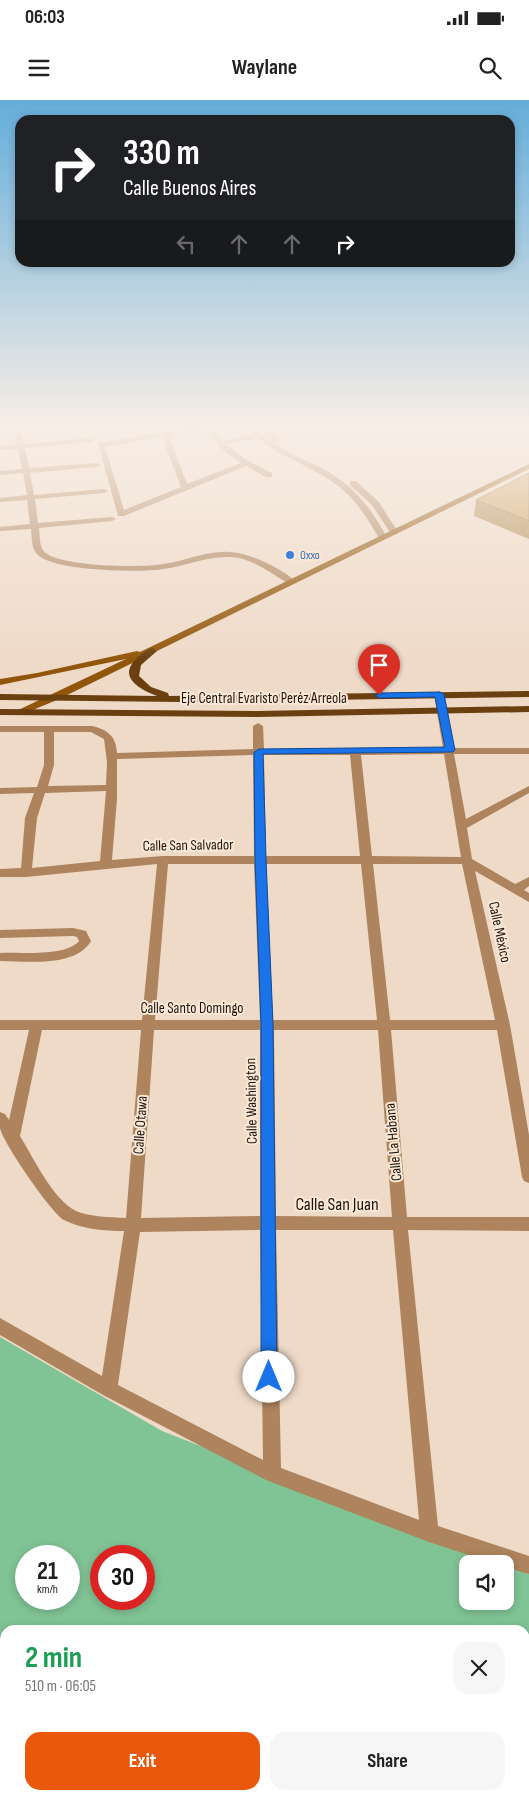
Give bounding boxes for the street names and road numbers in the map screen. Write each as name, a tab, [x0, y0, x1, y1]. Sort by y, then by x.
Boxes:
street label: Eje Central Evaristo Peréz Arreola	[181, 689, 347, 708]
street label: Calle San Salvador	[142, 835, 234, 856]
street label: Calle México	[484, 900, 515, 965]
street label: Calle Santo Domingo	[140, 999, 244, 1018]
street label: Calle Washington	[241, 1058, 262, 1144]
street label: Calle Otawa	[129, 1095, 152, 1155]
street label: Calle La Habana	[381, 1102, 406, 1182]
street label: Calle San Juan	[295, 1194, 379, 1215]

